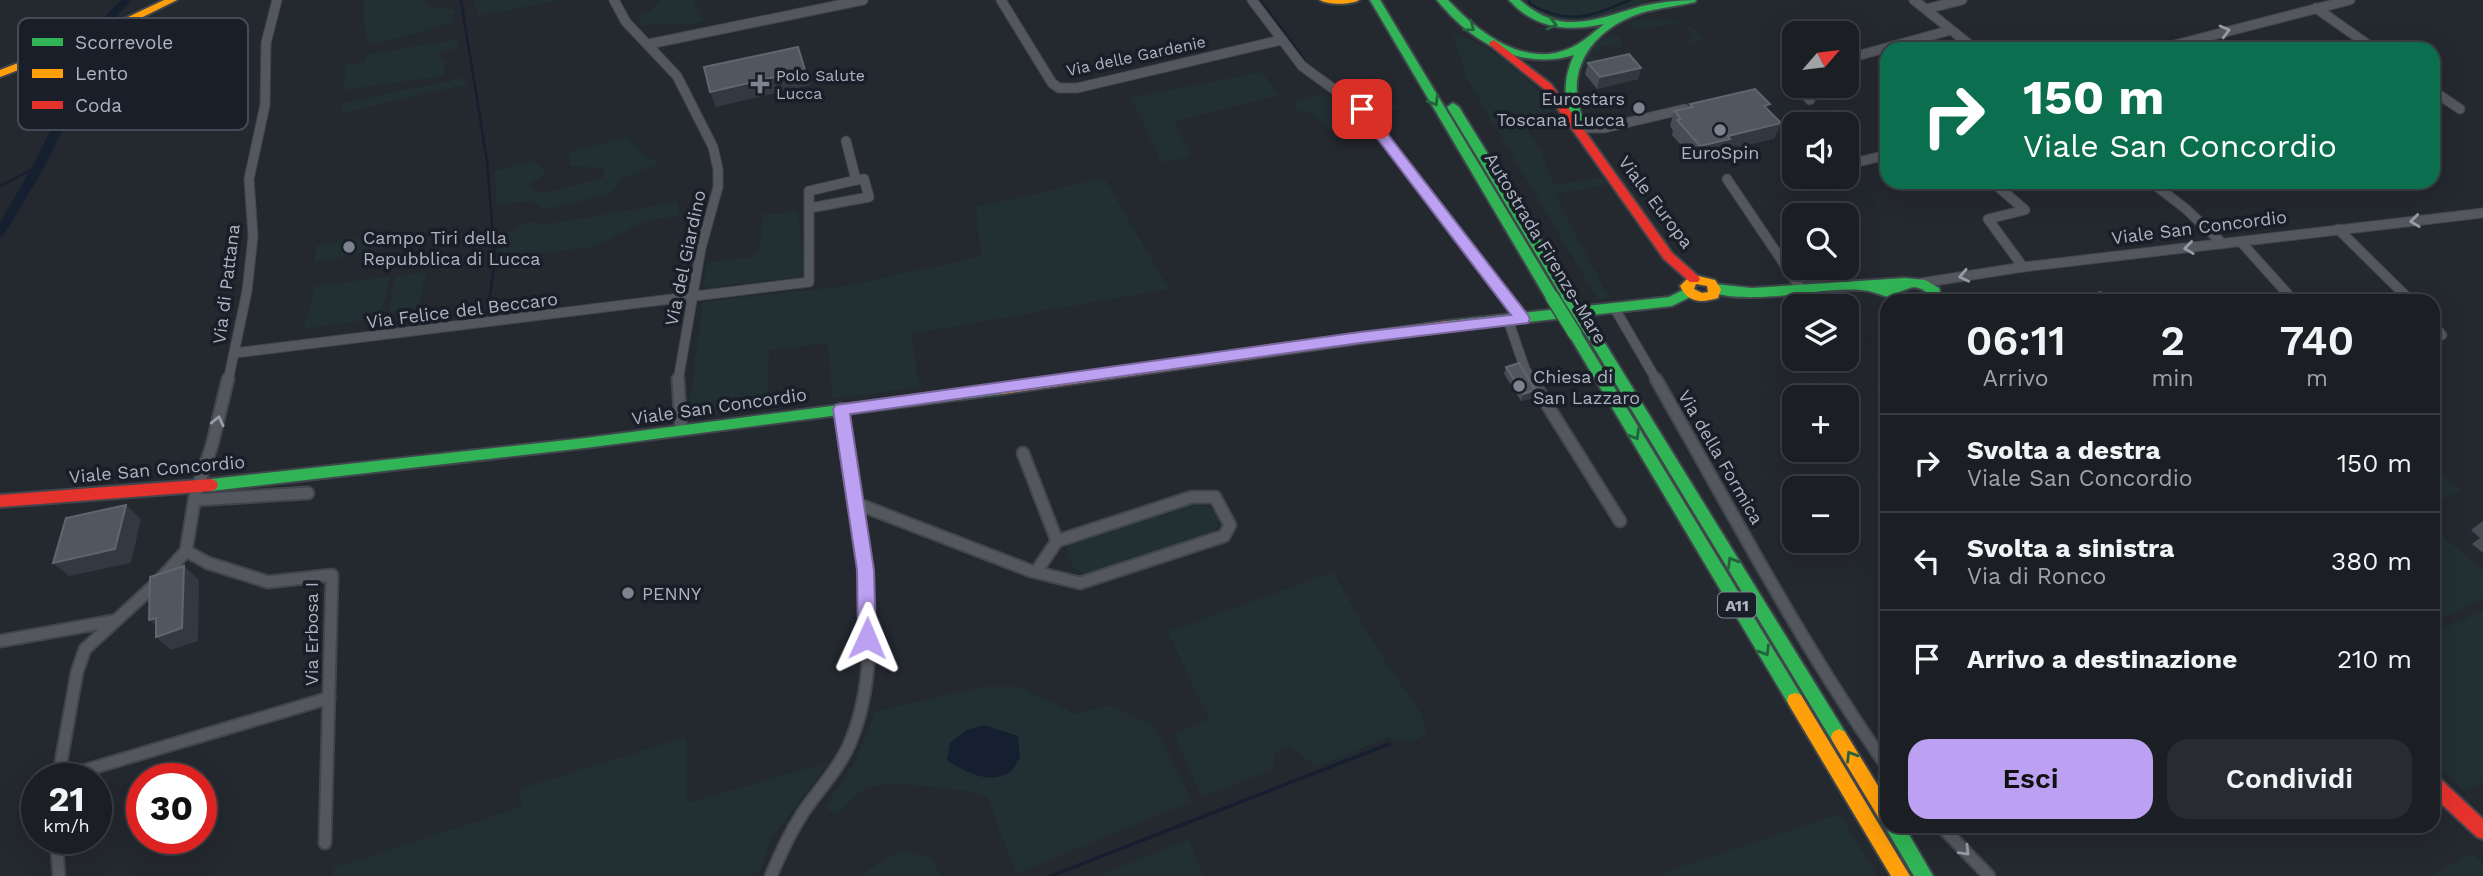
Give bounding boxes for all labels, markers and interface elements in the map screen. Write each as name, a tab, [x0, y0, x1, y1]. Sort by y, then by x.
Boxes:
one-way arrow	[1545, 16, 1557, 30]
legend	[18, 18, 248, 130]
one-way arrow	[1463, 19, 1475, 32]
north arrow	[1782, 21, 1858, 98]
map controls	[1782, 21, 1859, 553]
one-way arrow	[2219, 25, 2231, 40]
text: Scorrevole	[75, 31, 173, 54]
street label: Via delle Gardenie	[1065, 32, 1207, 80]
text: Lento	[75, 62, 128, 85]
place label: Polo Salute Lucca	[776, 66, 865, 103]
text: 150 m	[2023, 68, 2164, 126]
icon: right	[1908, 70, 1999, 161]
marker: Polo Salute Lucca	[750, 74, 770, 94]
pin	[1332, 79, 1392, 139]
place label: Eurostars Toscana Lucca	[1496, 88, 1625, 130]
icon: arrive	[1343, 90, 1381, 128]
text: Coda	[75, 94, 122, 117]
one-way arrow	[1426, 94, 1439, 107]
marker: Eurostars Toscana Lucca	[1631, 100, 1647, 116]
button: sound	[1782, 112, 1859, 189]
marker: EuroSpin	[1712, 122, 1728, 138]
text: Viale San Concordio	[2023, 127, 2337, 165]
place label: EuroSpin	[1681, 142, 1759, 163]
street label: Autostrada Firenze-Mare	[1481, 149, 1611, 347]
street label: Viale Europa	[1614, 152, 1698, 252]
street label: Via del Giardino	[660, 188, 710, 328]
button: search	[1782, 203, 1859, 280]
street label: Viale San Concordio	[2110, 206, 2288, 248]
one-way arrow	[2409, 213, 2421, 228]
street label: Via di Pattana	[208, 223, 244, 345]
place label: Campo Tiri della Repubblica di Lucca	[363, 227, 541, 269]
marker: Campo Tiri della Repubblica di Lucca	[341, 239, 357, 255]
one-way arrow	[2184, 240, 2195, 255]
one-way arrow	[1958, 268, 1970, 282]
street label: Via Felice del Beccaro	[365, 288, 559, 332]
button: layers	[1782, 294, 1859, 371]
text: 06:11	[1966, 316, 2066, 365]
text: 2	[2160, 316, 2185, 365]
text: 740	[2279, 316, 2354, 365]
text: Arrivo	[1983, 365, 2049, 392]
text: min	[2151, 365, 2194, 392]
text: m	[2306, 365, 2328, 392]
place label: Chiesa di San Lazzaro	[1533, 366, 1640, 408]
marker: Chiesa di San Lazzaro	[1511, 378, 1527, 394]
street label: Viale San Concordio	[630, 383, 808, 429]
button: +	[1782, 385, 1859, 462]
street label: Via della Formica	[1674, 386, 1768, 528]
one-way arrow	[209, 415, 224, 427]
one-way arrow	[1627, 427, 1640, 440]
text: Svolta a destra	[1967, 435, 2160, 465]
icon: right	[1908, 444, 1946, 482]
text: 150 m	[2337, 448, 2412, 478]
street label: Viale San Concordio	[68, 451, 246, 487]
text: Viale San Concordio	[1967, 465, 2193, 492]
button: −	[1782, 476, 1859, 553]
text: Svolta a sinistra	[1967, 533, 2174, 563]
icon: left	[1908, 542, 1946, 580]
text: 380 m	[2331, 546, 2412, 576]
one-way arrow	[1727, 557, 1740, 570]
text: Via di Ronco	[1967, 563, 2106, 590]
street label: Via Erbosa I	[301, 582, 322, 686]
place label: PENNY	[642, 583, 702, 604]
marker: PENNY	[620, 585, 636, 601]
road number: A11	[1718, 592, 1756, 618]
position arrow	[830, 601, 904, 675]
icon: arrive	[1908, 640, 1946, 678]
one-way arrow	[1756, 643, 1769, 656]
text: Arrivo a destinazione	[1967, 644, 2237, 674]
text: 210 m	[2337, 644, 2412, 674]
button: Esci	[1908, 739, 2153, 819]
button: Condividi	[2167, 739, 2412, 819]
one-way arrow	[1846, 751, 1859, 764]
speed limit sign: 30	[126, 763, 217, 854]
text: 21	[49, 778, 84, 820]
text: km/h	[43, 815, 90, 836]
one-way arrow	[1956, 843, 1969, 856]

